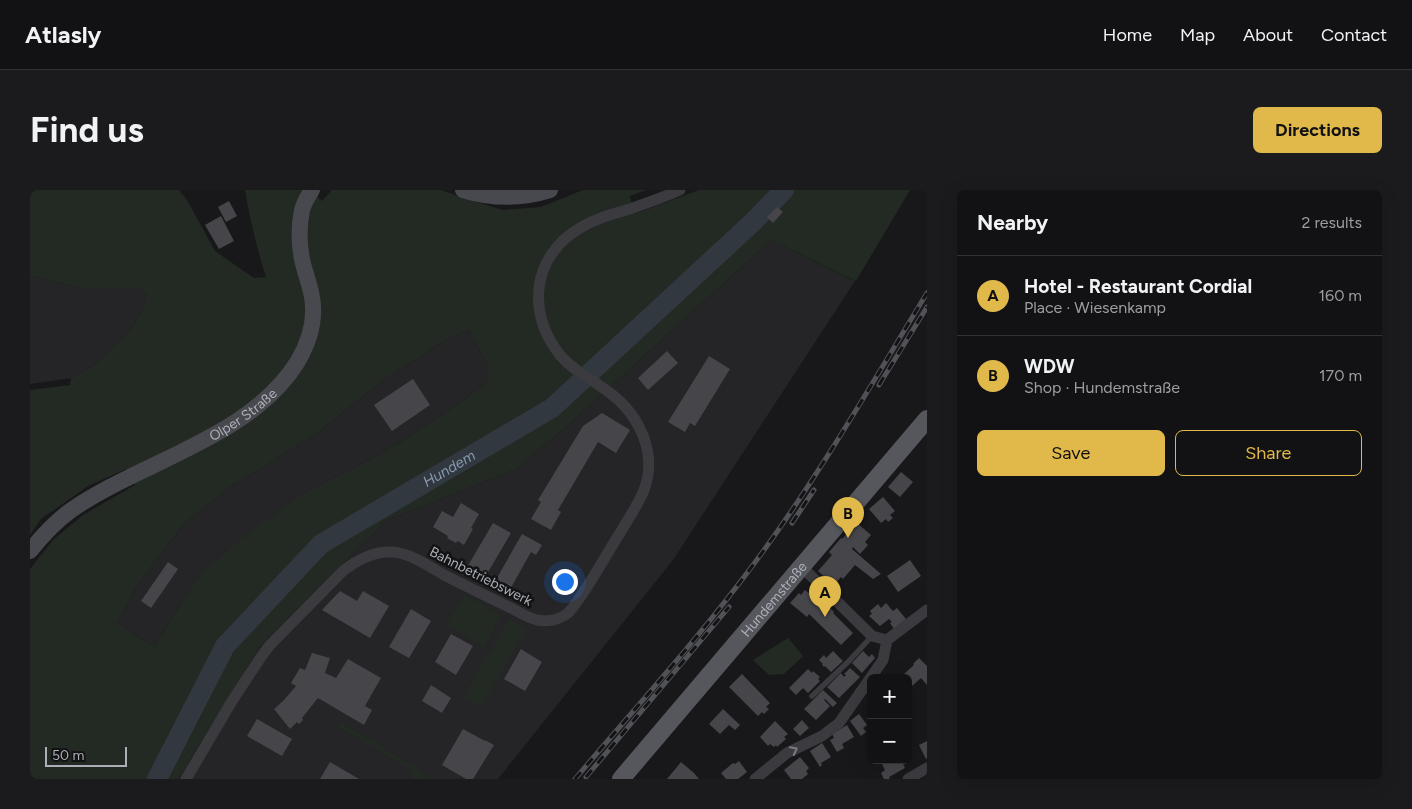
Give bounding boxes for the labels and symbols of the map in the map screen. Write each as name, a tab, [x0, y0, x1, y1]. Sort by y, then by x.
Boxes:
street label: Olper Straße	[206, 385, 281, 445]
water label: Hundem	[420, 446, 479, 491]
pin: B	[832, 497, 864, 538]
street label: Bahnbetriebswerk	[427, 543, 535, 610]
street label: Hundemstraße	[738, 558, 811, 641]
your location	[552, 569, 578, 595]
pin: A	[809, 576, 841, 617]
scale bar	[45, 744, 128, 767]
one-way arrow	[788, 746, 797, 756]

